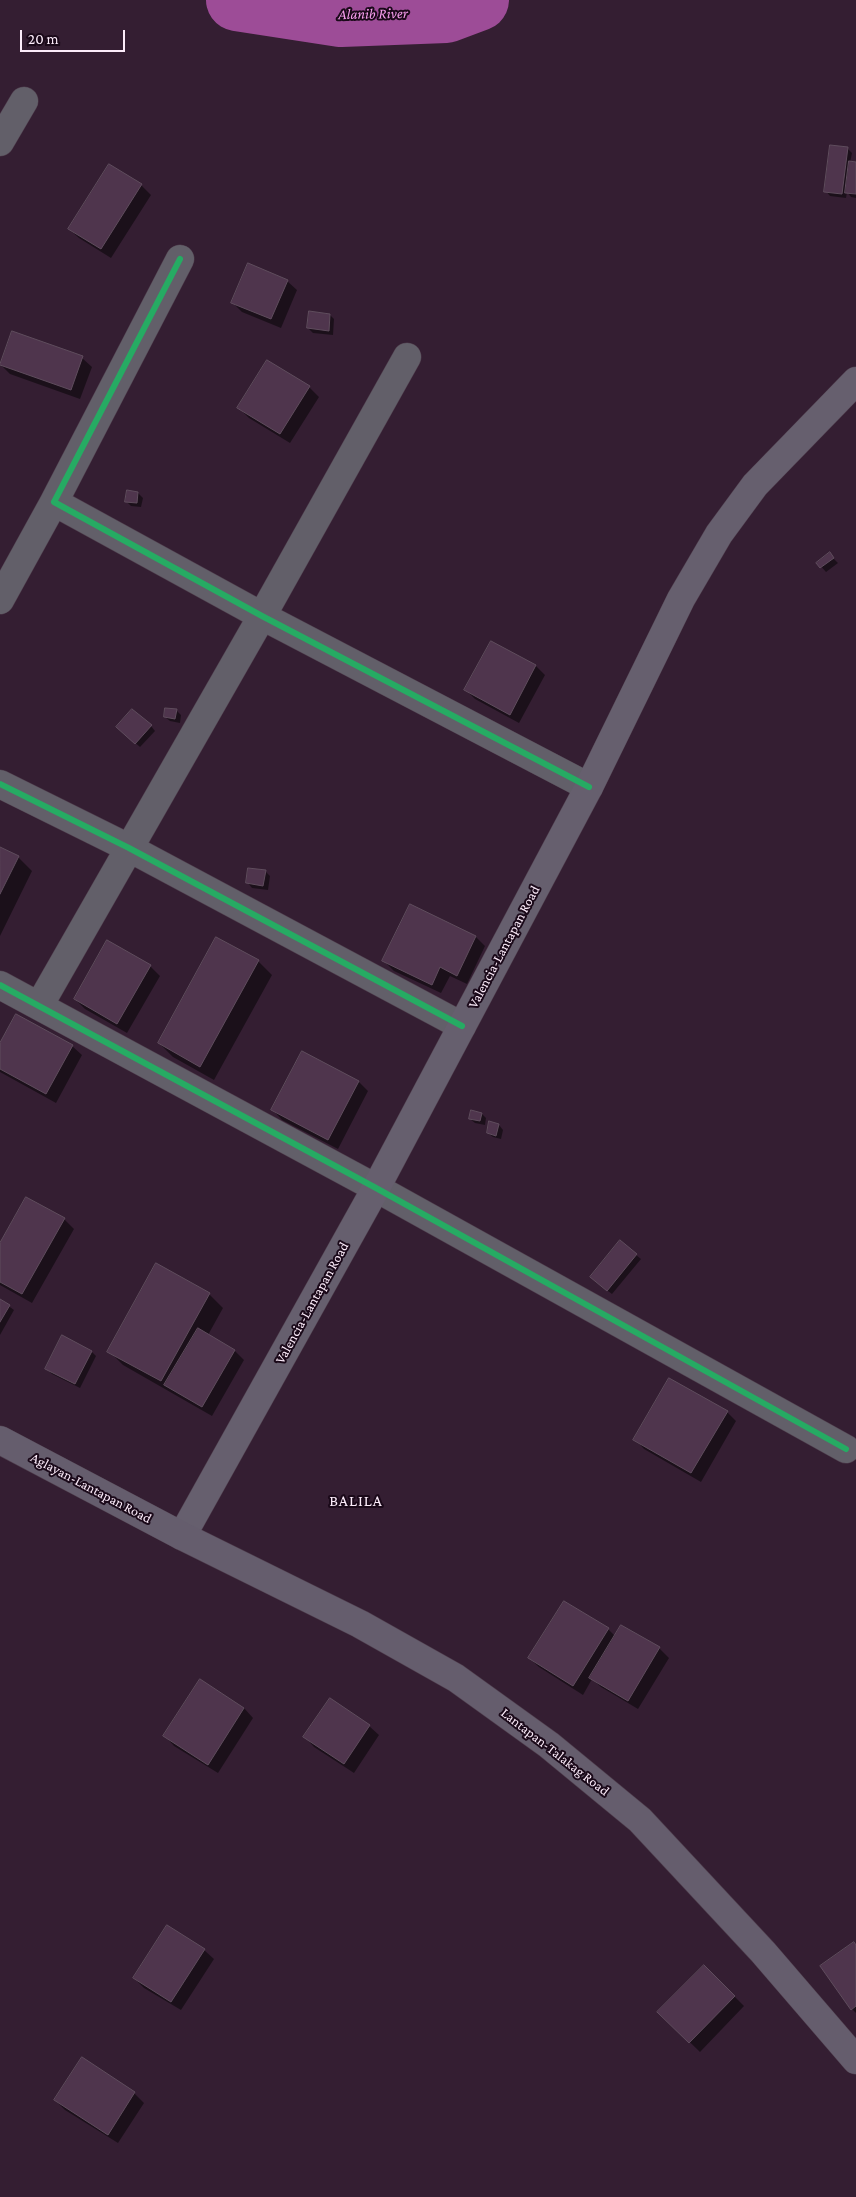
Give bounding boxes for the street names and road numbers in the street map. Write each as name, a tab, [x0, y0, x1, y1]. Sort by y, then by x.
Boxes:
street label: Valencia-Lantapan Road	[465, 883, 543, 1011]
street label: Valencia-Lantapan Road	[272, 1239, 352, 1367]
street label: Aglayan-Lantapan Road	[28, 1449, 154, 1527]
street label: Lantapan-Talakag Road	[497, 1704, 613, 1800]

